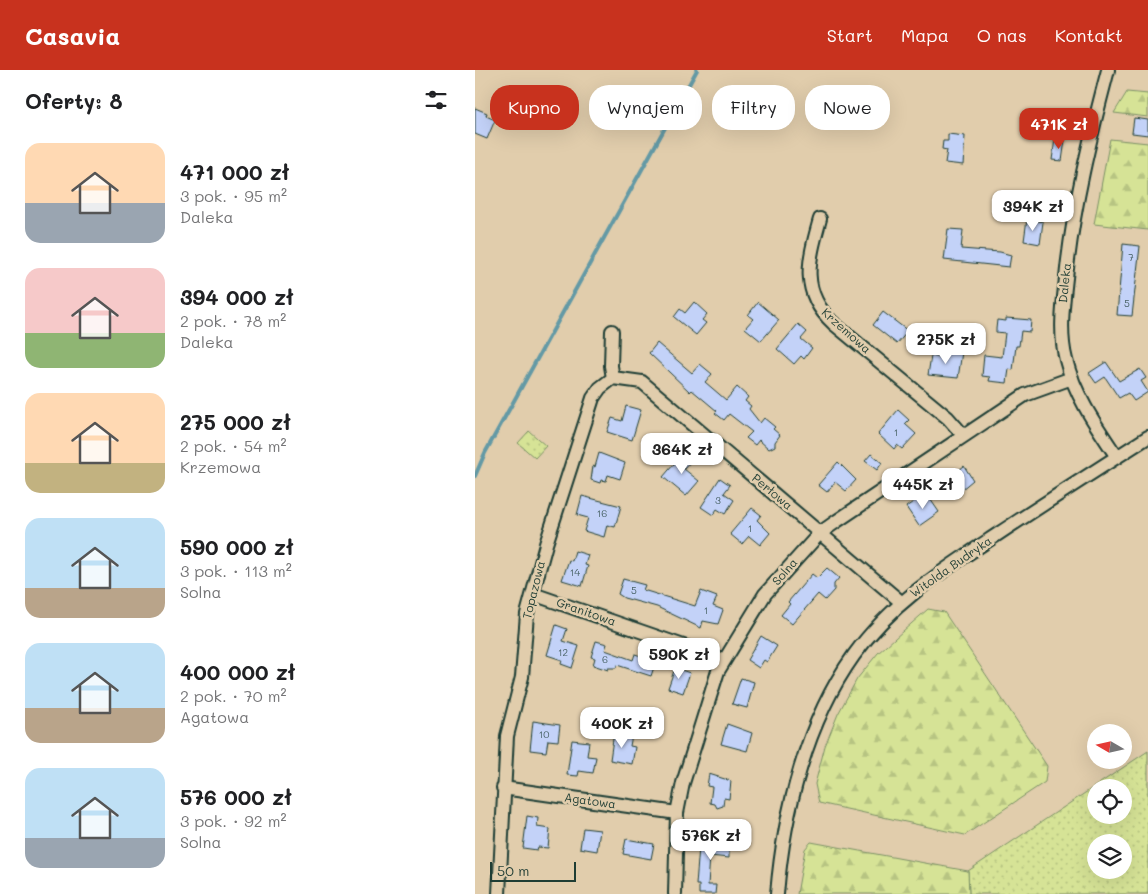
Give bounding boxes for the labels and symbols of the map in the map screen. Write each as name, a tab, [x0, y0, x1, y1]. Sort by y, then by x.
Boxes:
pin: 471K zł	[1013, 108, 1105, 150]
pin: 394K zł	[987, 190, 1079, 232]
house number: 7	[1128, 250, 1134, 264]
street label: Daleka	[1054, 262, 1074, 304]
house number: 5	[1124, 296, 1130, 310]
street label: Krzemowa	[819, 304, 875, 357]
pin: 275K zł	[900, 322, 992, 365]
house number: 1	[894, 425, 898, 439]
pin: 364K zł	[636, 432, 728, 475]
pin: 445K zł	[877, 468, 969, 510]
street label: Perłowa	[749, 470, 796, 513]
house number: 3	[715, 493, 721, 507]
house number: 16	[597, 506, 607, 520]
house number: 1	[748, 521, 752, 535]
street label: Witolda Budryka	[906, 532, 994, 600]
street label: Solna	[768, 554, 800, 588]
street label: Topazowa	[518, 559, 548, 620]
house number: 14	[570, 565, 580, 579]
house number: 5	[631, 583, 637, 597]
street label: Granitowa	[554, 593, 618, 629]
house number: 1	[704, 603, 708, 617]
pin: 590K zł	[633, 638, 725, 680]
house number: 12	[558, 645, 568, 659]
house number: 6	[602, 652, 608, 666]
pin: 400K zł	[576, 706, 668, 749]
north arrow	[1087, 724, 1133, 769]
house number: 10	[539, 727, 549, 741]
street label: Agatowa	[563, 788, 617, 812]
pin: 576K zł	[665, 818, 757, 861]
scale bar	[490, 859, 576, 882]

